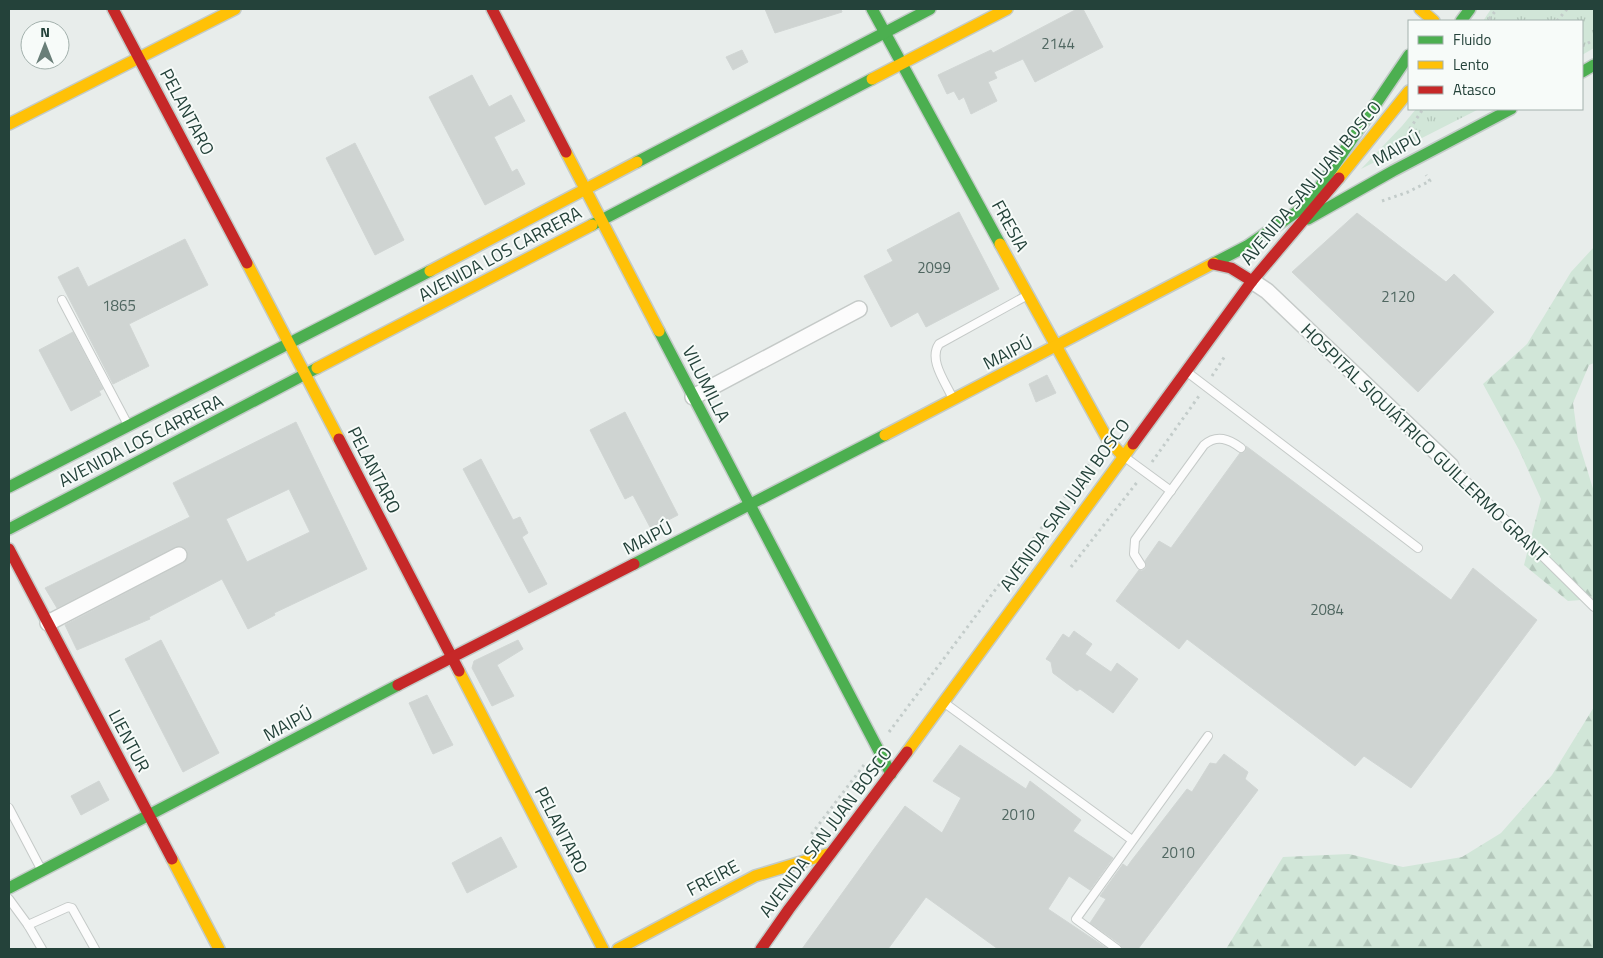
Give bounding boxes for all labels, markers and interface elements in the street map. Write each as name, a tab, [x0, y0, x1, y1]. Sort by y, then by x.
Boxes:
north arrow	[20, 20, 70, 70]
legend	[1408, 20, 1583, 110]
text: N	[40, 21, 50, 42]
text: Fluido	[1453, 28, 1492, 51]
house number: 2144	[1041, 32, 1075, 55]
text: Lento	[1453, 53, 1489, 76]
street label: PELANTARO	[153, 64, 222, 160]
text: Atasco	[1453, 78, 1496, 101]
street label: AVENIDA SAN JUAN BOSCO	[1234, 95, 1388, 271]
street label: MAIPÚ	[1367, 124, 1426, 173]
street label: FRESIA	[985, 195, 1036, 257]
street label: AVENIDA LOS CARRERA	[413, 199, 586, 308]
house number: 2099	[917, 256, 951, 279]
house number: 2120	[1381, 285, 1415, 308]
house number: 1865	[102, 294, 136, 317]
street label: HOSPITAL SIQUIÁTRICO GUILLERMO GRANT	[1295, 317, 1554, 569]
street label: MAIPÚ	[978, 329, 1037, 377]
street label: VILUMILLA	[676, 341, 737, 427]
street label: AVENIDA LOS CARRERA	[54, 387, 228, 494]
street label: AVENIDA SAN JUAN BOSCO	[993, 413, 1136, 597]
street label: PELANTARO	[341, 422, 408, 518]
street label: MAIPÚ	[618, 514, 677, 562]
house number: 2084	[1310, 598, 1344, 621]
street label: MAIPÚ	[258, 699, 317, 748]
street label: LIENTUR	[102, 705, 157, 777]
street label: AVENIDA SAN JUAN BOSCO	[752, 741, 899, 923]
street label: PELANTARO	[528, 782, 595, 878]
house number: 2010	[1001, 803, 1035, 826]
house number: 2010	[1161, 841, 1195, 864]
street label: FREIRE	[682, 852, 744, 903]

